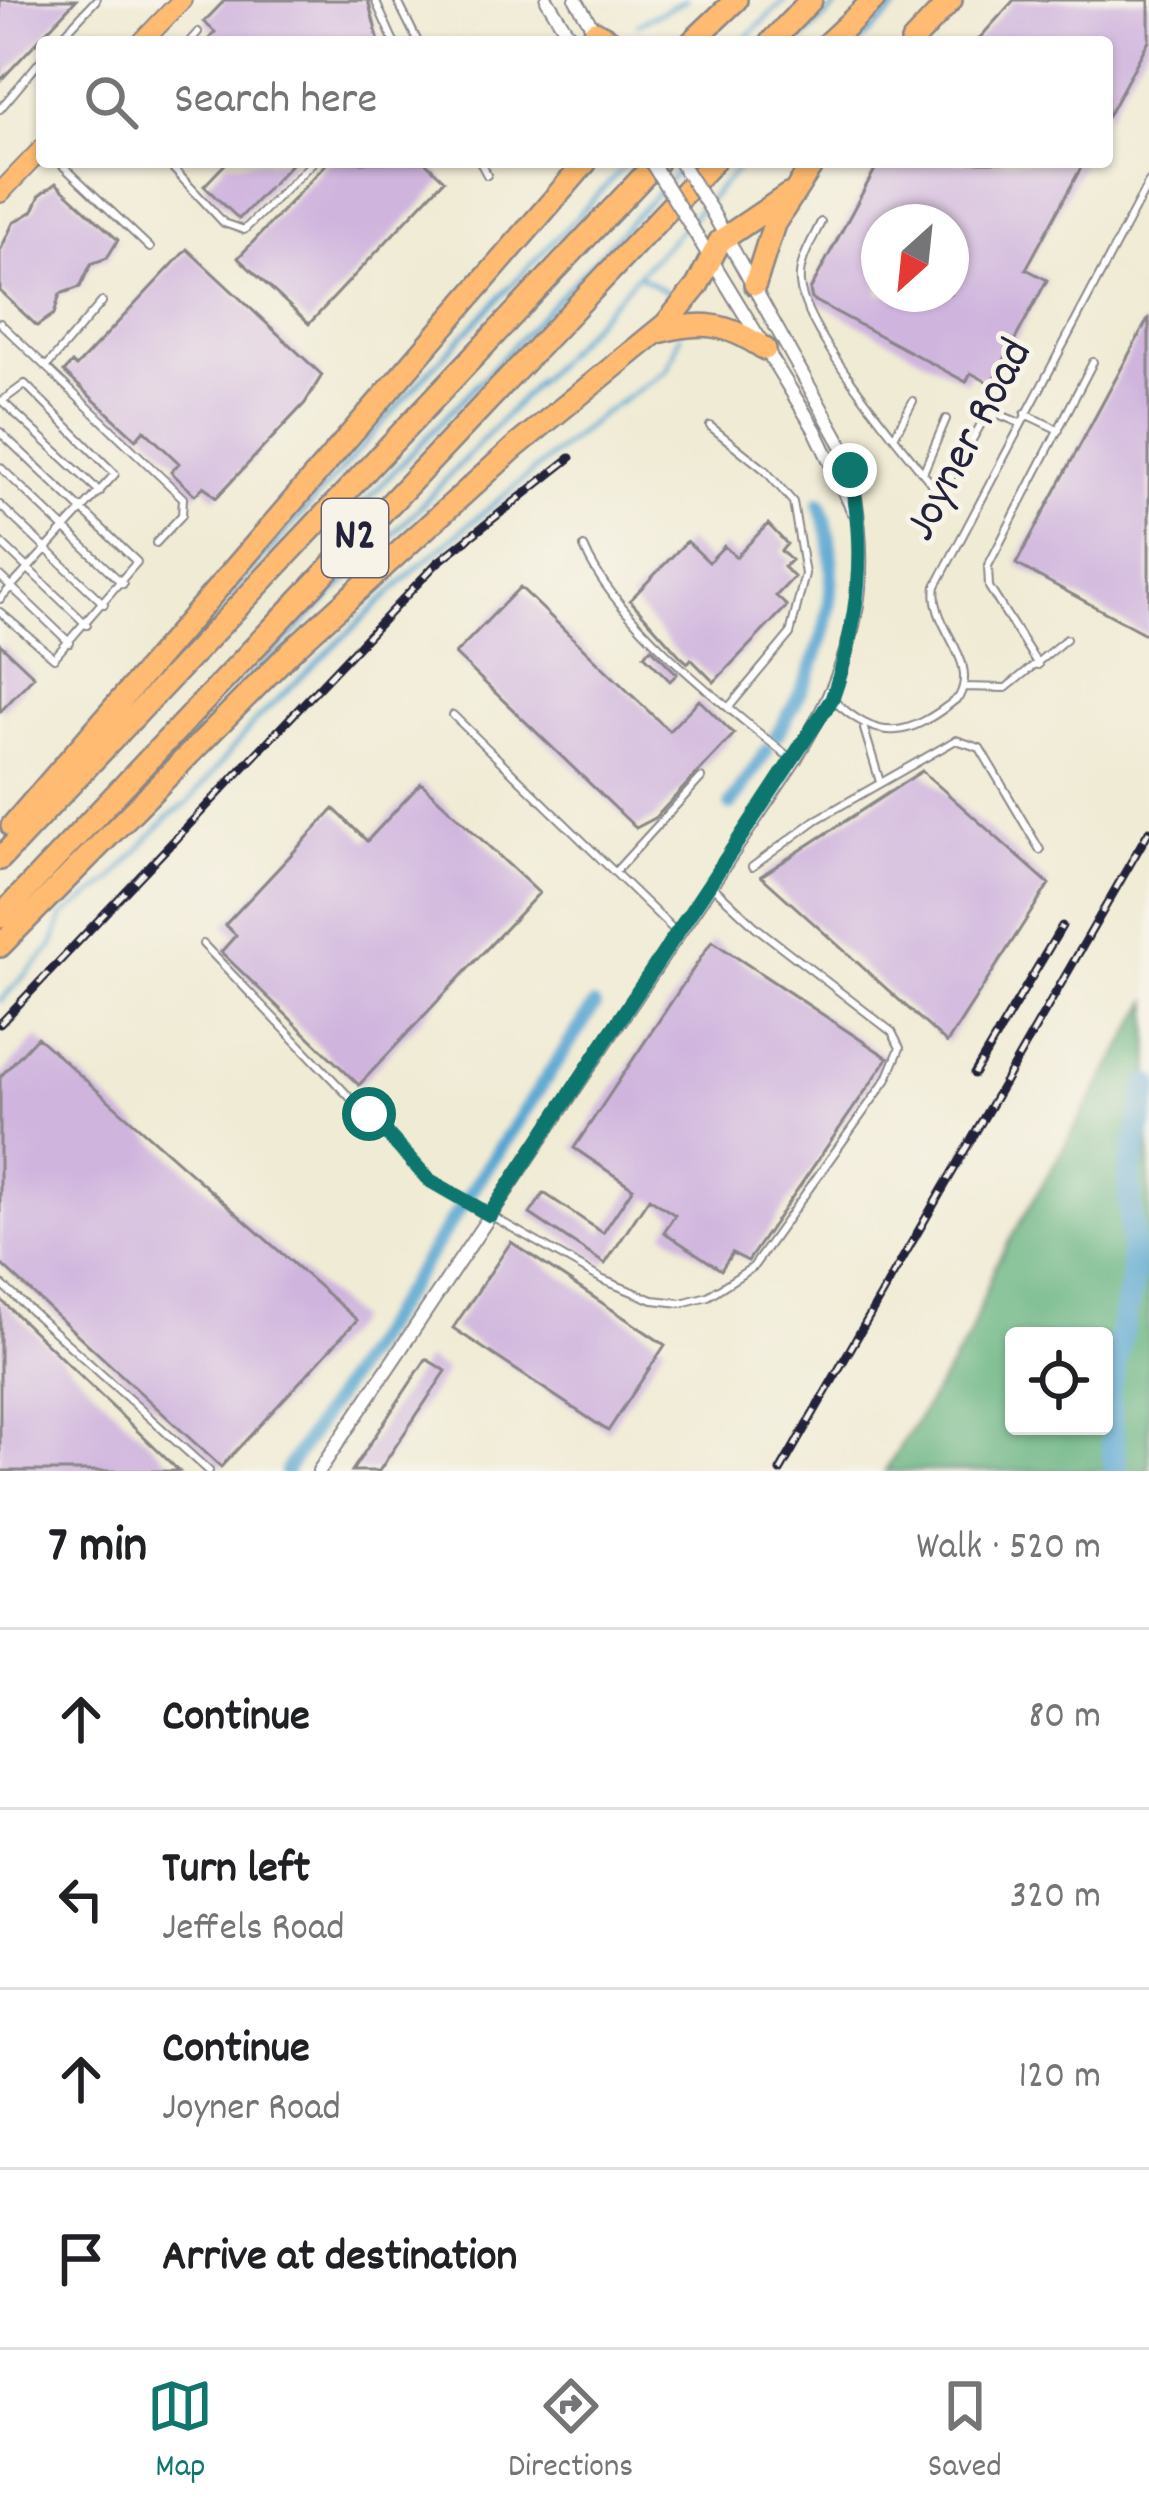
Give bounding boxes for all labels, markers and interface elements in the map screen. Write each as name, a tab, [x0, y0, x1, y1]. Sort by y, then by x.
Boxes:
search box	[36, 36, 1113, 168]
icon: search	[78, 69, 144, 135]
text: Search here	[174, 70, 377, 134]
north arrow	[861, 204, 969, 312]
street label: Joyner Road	[889, 328, 1053, 554]
route end	[823, 443, 877, 497]
road number: N2	[322, 499, 388, 577]
route start	[342, 1087, 396, 1141]
map controls	[1005, 1327, 1113, 1435]
button: locate	[1005, 1327, 1113, 1435]
text: 7 min	[48, 1513, 147, 1585]
text: Walk · 520 m	[916, 1522, 1101, 1577]
icon: ahead	[48, 1686, 114, 1752]
text: Continue	[162, 1687, 310, 1751]
text: 80 m	[1028, 1691, 1101, 1746]
text: Turn left	[162, 1839, 310, 1903]
icon: left	[48, 1866, 114, 1932]
text: 320 m	[1010, 1871, 1101, 1926]
text: Jeffels Road	[162, 1903, 344, 1958]
text: Continue	[162, 2019, 310, 2083]
icon: ahead	[48, 2046, 114, 2112]
text: 120 m	[1018, 2051, 1101, 2106]
text: Joyner Road	[162, 2083, 341, 2138]
icon: arrive	[48, 2226, 114, 2292]
text: Arrive at destination	[162, 2227, 517, 2291]
tab: Map	[147, 2373, 213, 2492]
tab: Directions	[508, 2373, 633, 2492]
tab: Saved	[928, 2373, 1002, 2492]

